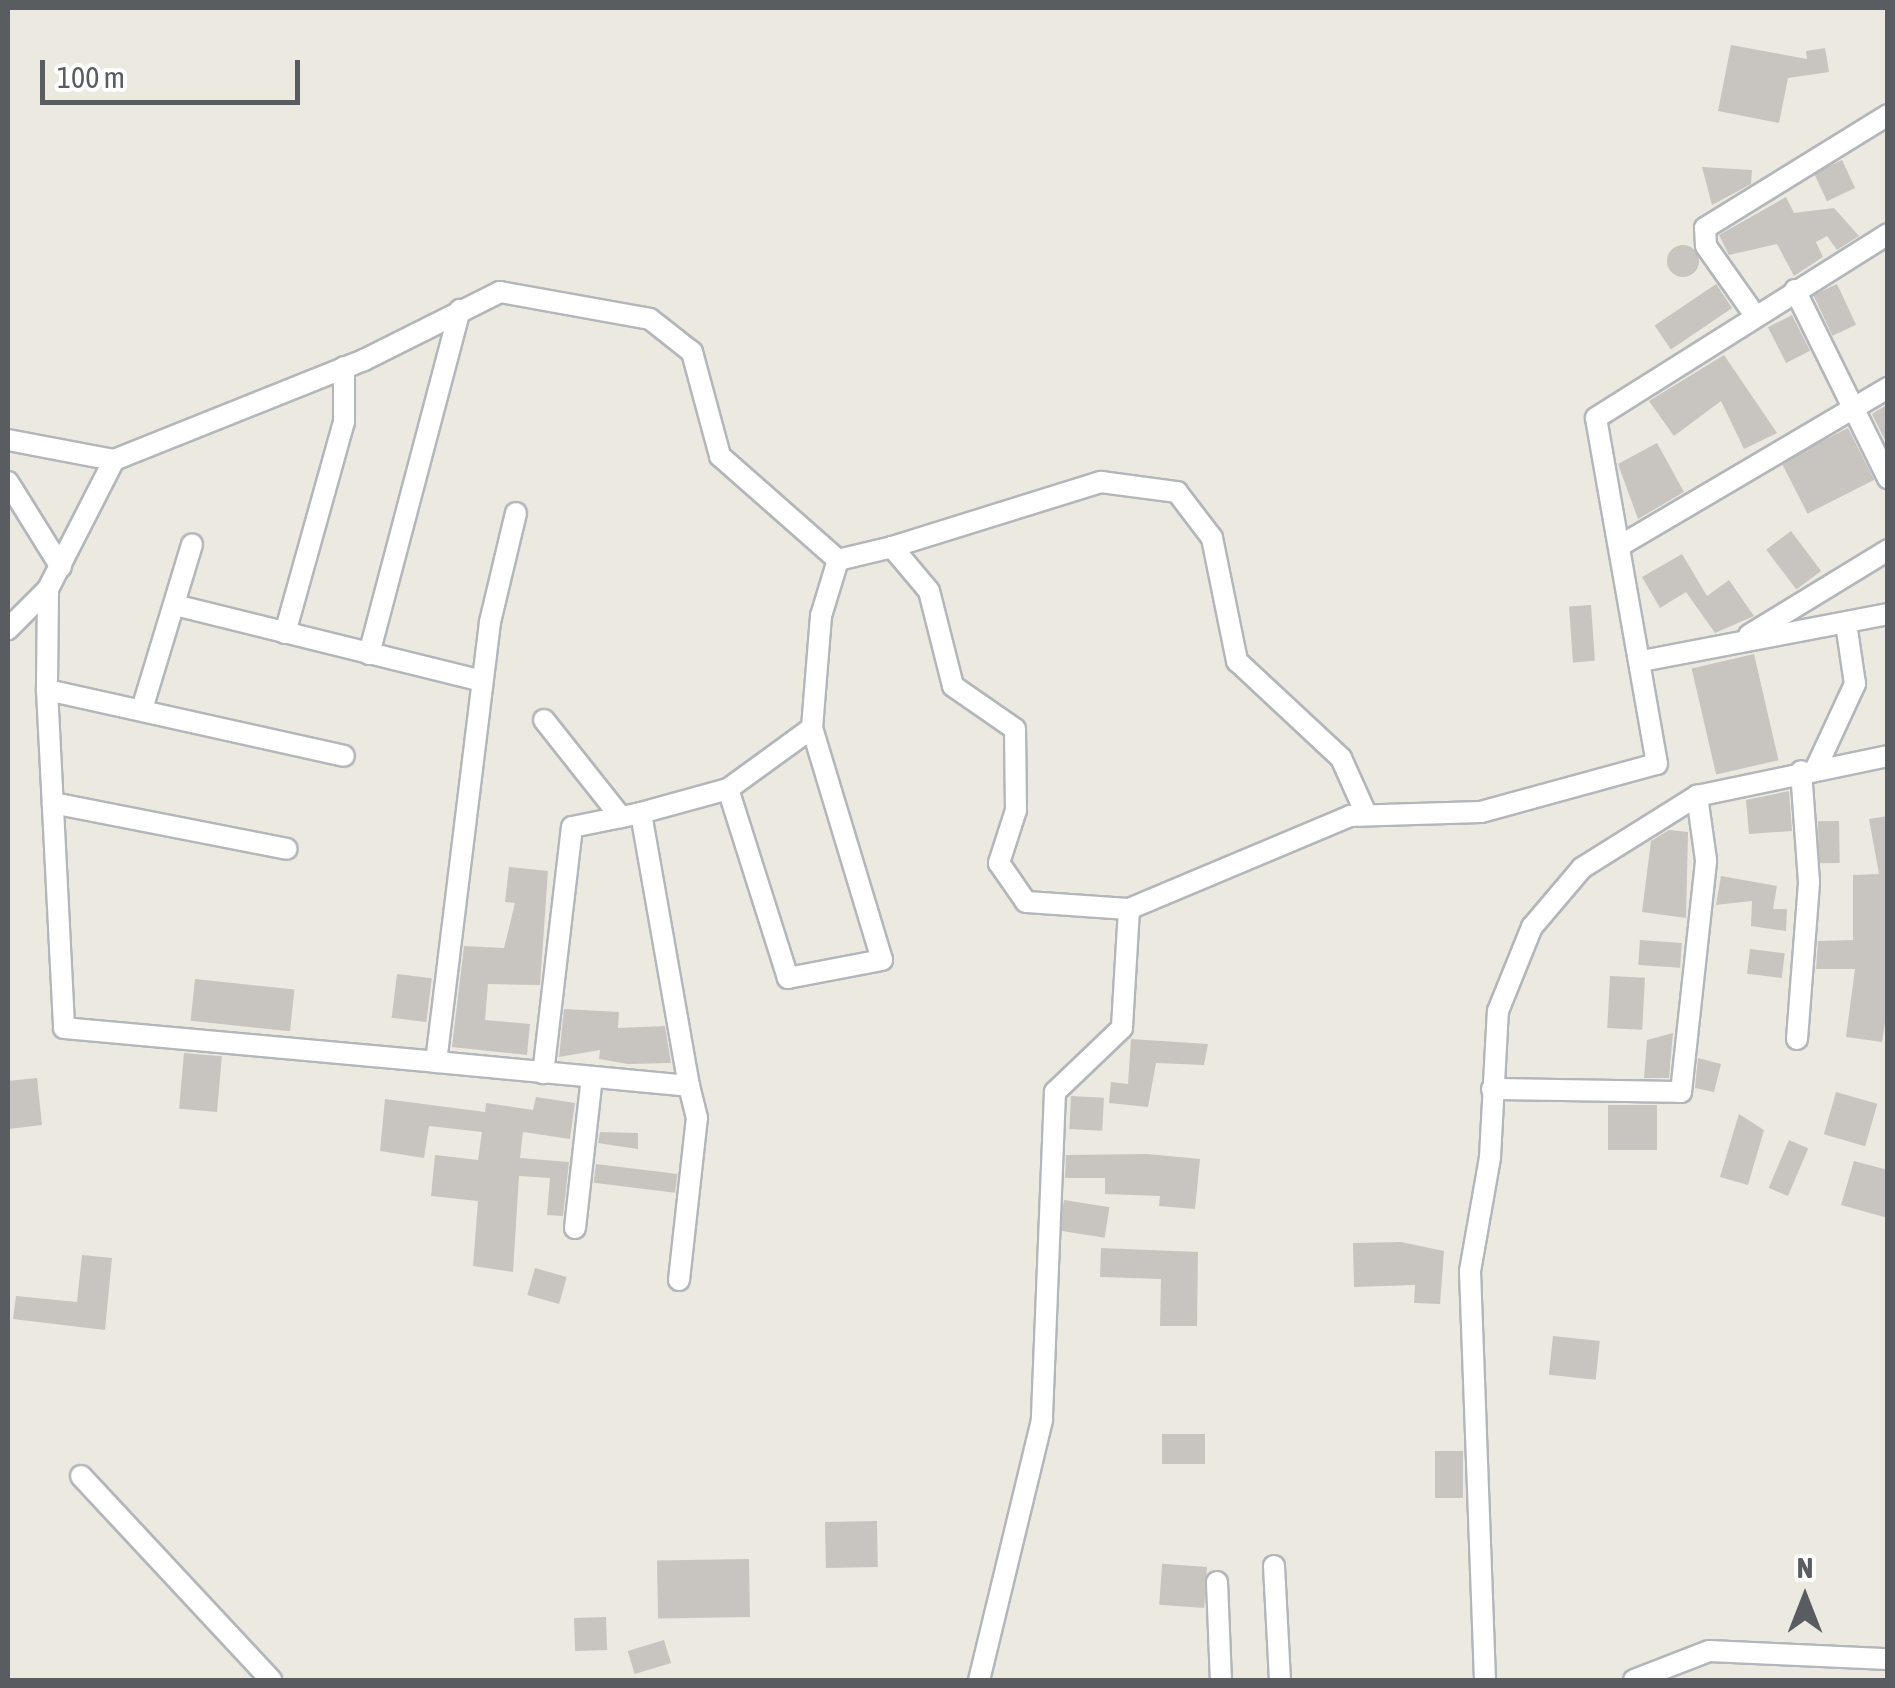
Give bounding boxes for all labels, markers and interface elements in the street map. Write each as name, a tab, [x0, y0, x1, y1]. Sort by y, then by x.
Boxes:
scale bar	[45, 40, 305, 102]
text: 100 m	[57, 60, 125, 94]
north arrow	[1755, 1548, 1855, 1648]
text: N	[1797, 1552, 1813, 1584]

